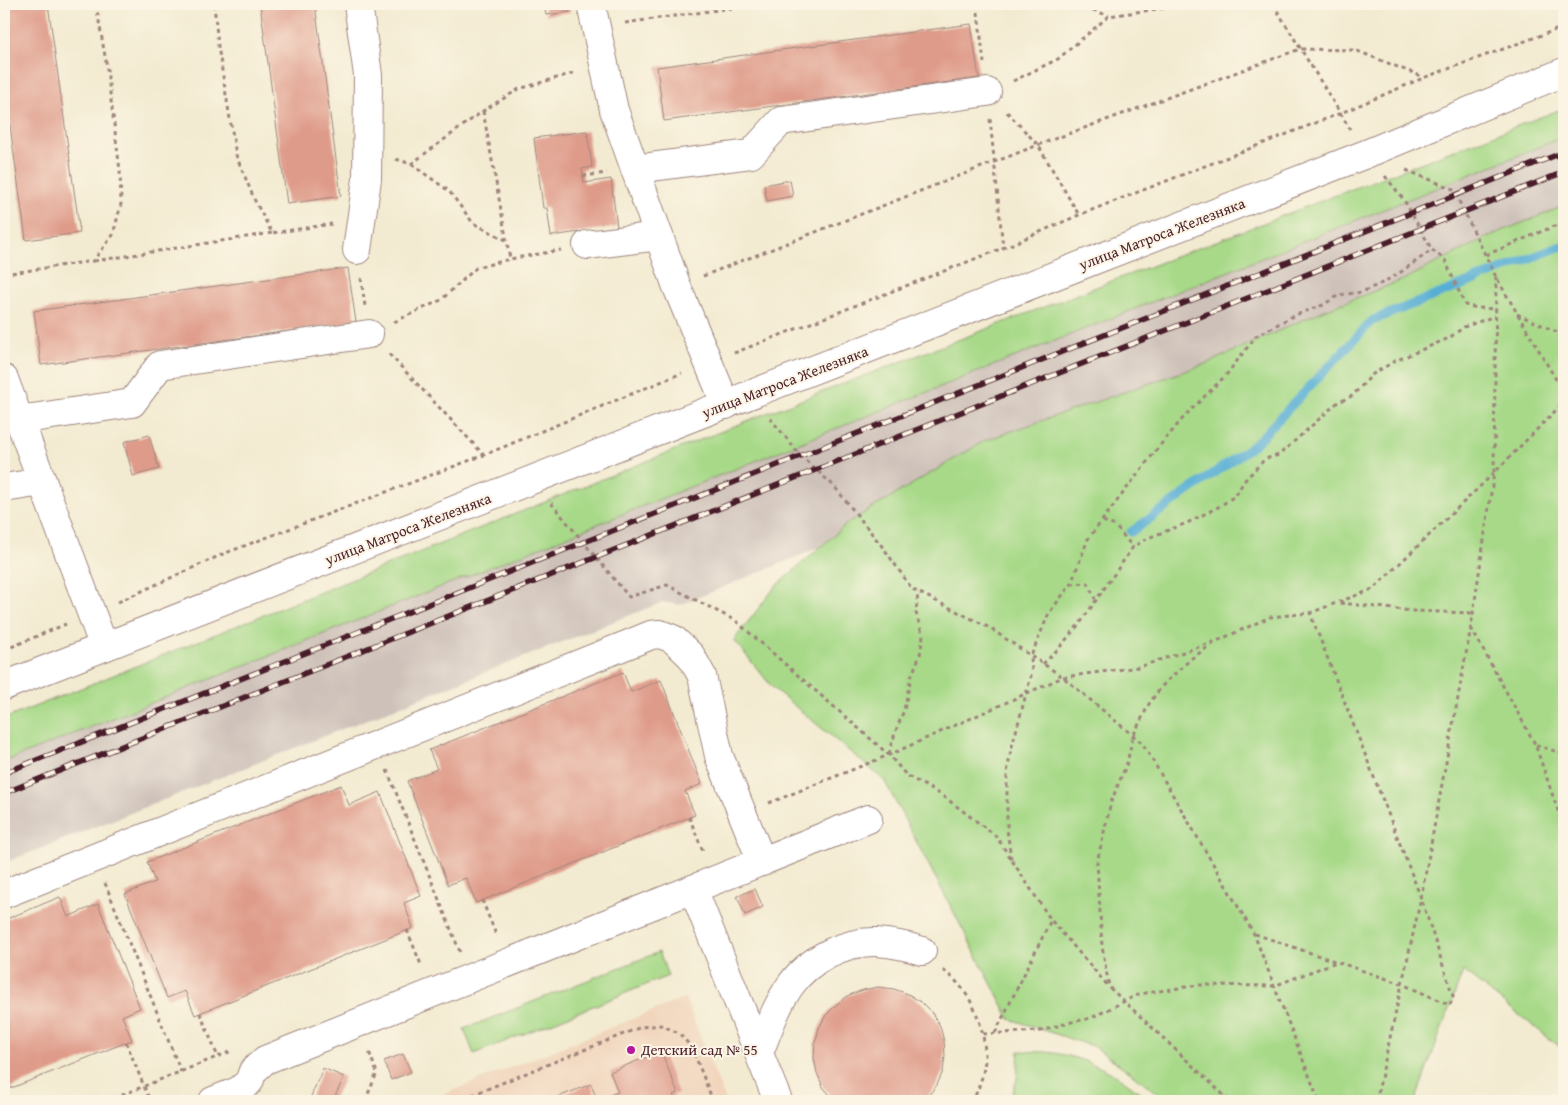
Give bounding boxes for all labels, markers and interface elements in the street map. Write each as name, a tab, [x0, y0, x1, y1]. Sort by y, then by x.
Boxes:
street label: улица Матроса Железняка	[1075, 192, 1249, 275]
street label: улица Матроса Железняка	[698, 340, 872, 423]
street label: улица Матроса Железняка	[321, 487, 495, 570]
place label: Детский сад № 55	[640, 1039, 758, 1060]
marker: Детский сад № 55	[625, 1044, 637, 1056]

